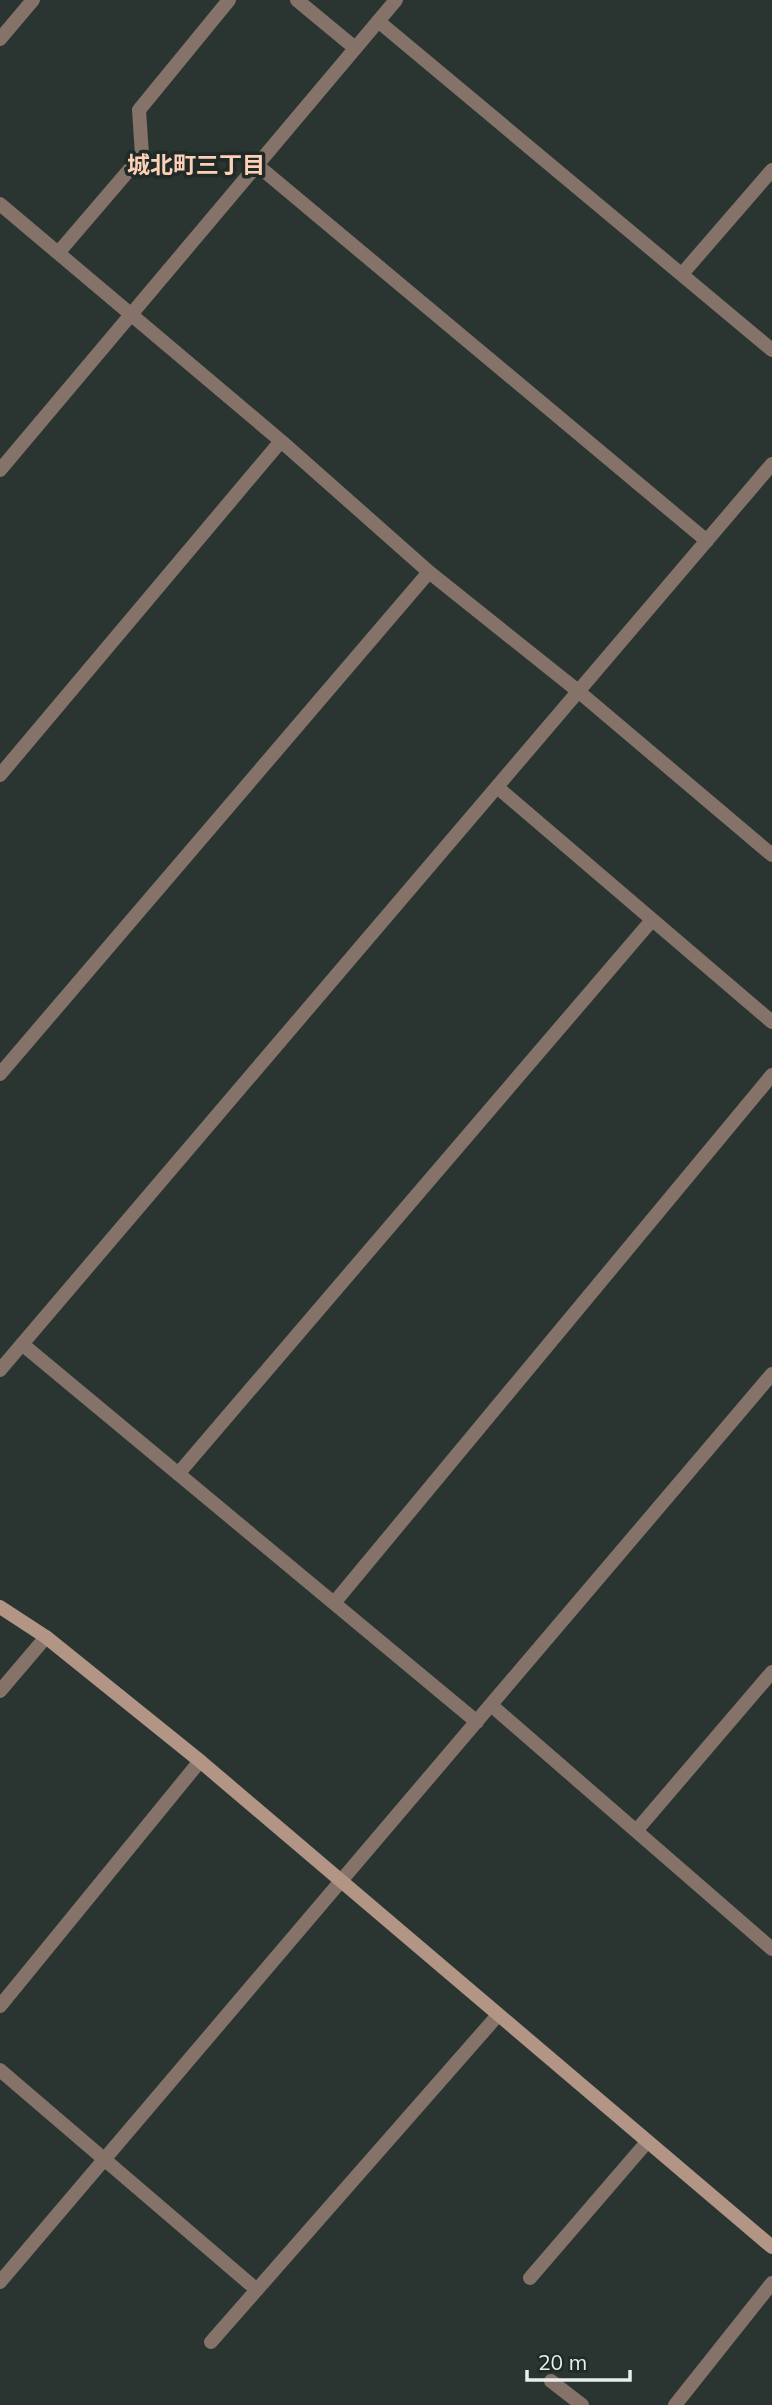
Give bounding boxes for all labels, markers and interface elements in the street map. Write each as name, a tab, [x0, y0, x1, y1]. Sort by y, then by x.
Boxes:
district label: 城北町三丁目	[127, 150, 265, 179]
scale bar	[527, 2338, 630, 2382]
text: 20 m	[538, 2349, 587, 2375]

